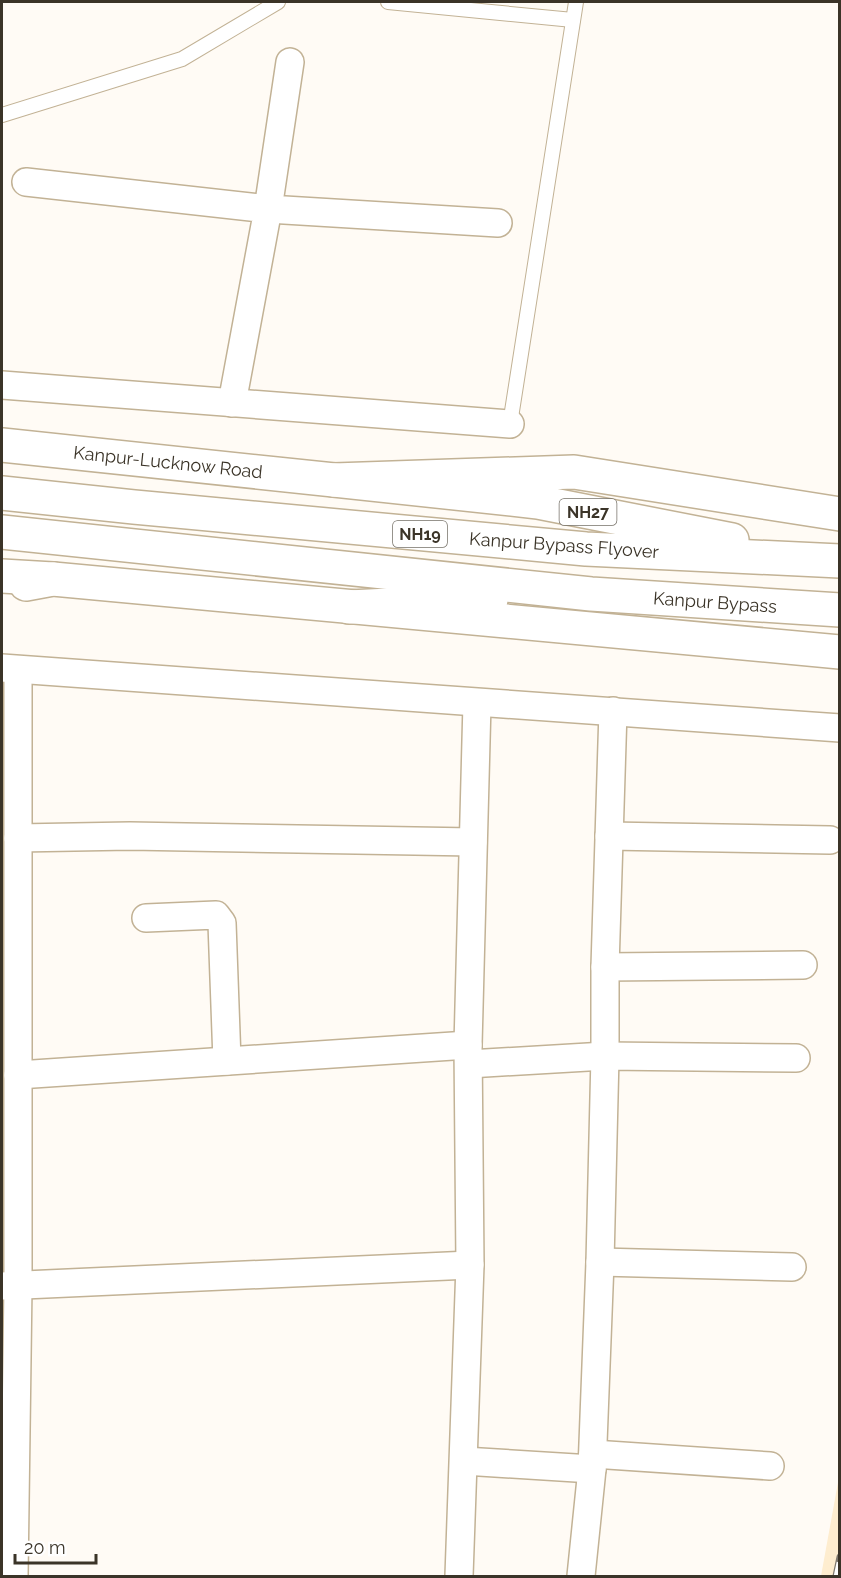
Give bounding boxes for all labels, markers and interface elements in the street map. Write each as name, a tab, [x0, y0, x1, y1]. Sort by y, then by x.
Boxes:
street label: Kanpur-Lucknow Road	[72, 442, 264, 482]
road number: NH27	[560, 499, 616, 525]
road number: NH19	[393, 521, 447, 547]
street label: Kanpur Bypass Flyover	[469, 528, 660, 562]
street label: Kanpur Bypass	[652, 587, 778, 617]
scale bar	[15, 1527, 96, 1565]
text: 20 m	[24, 1537, 66, 1558]

